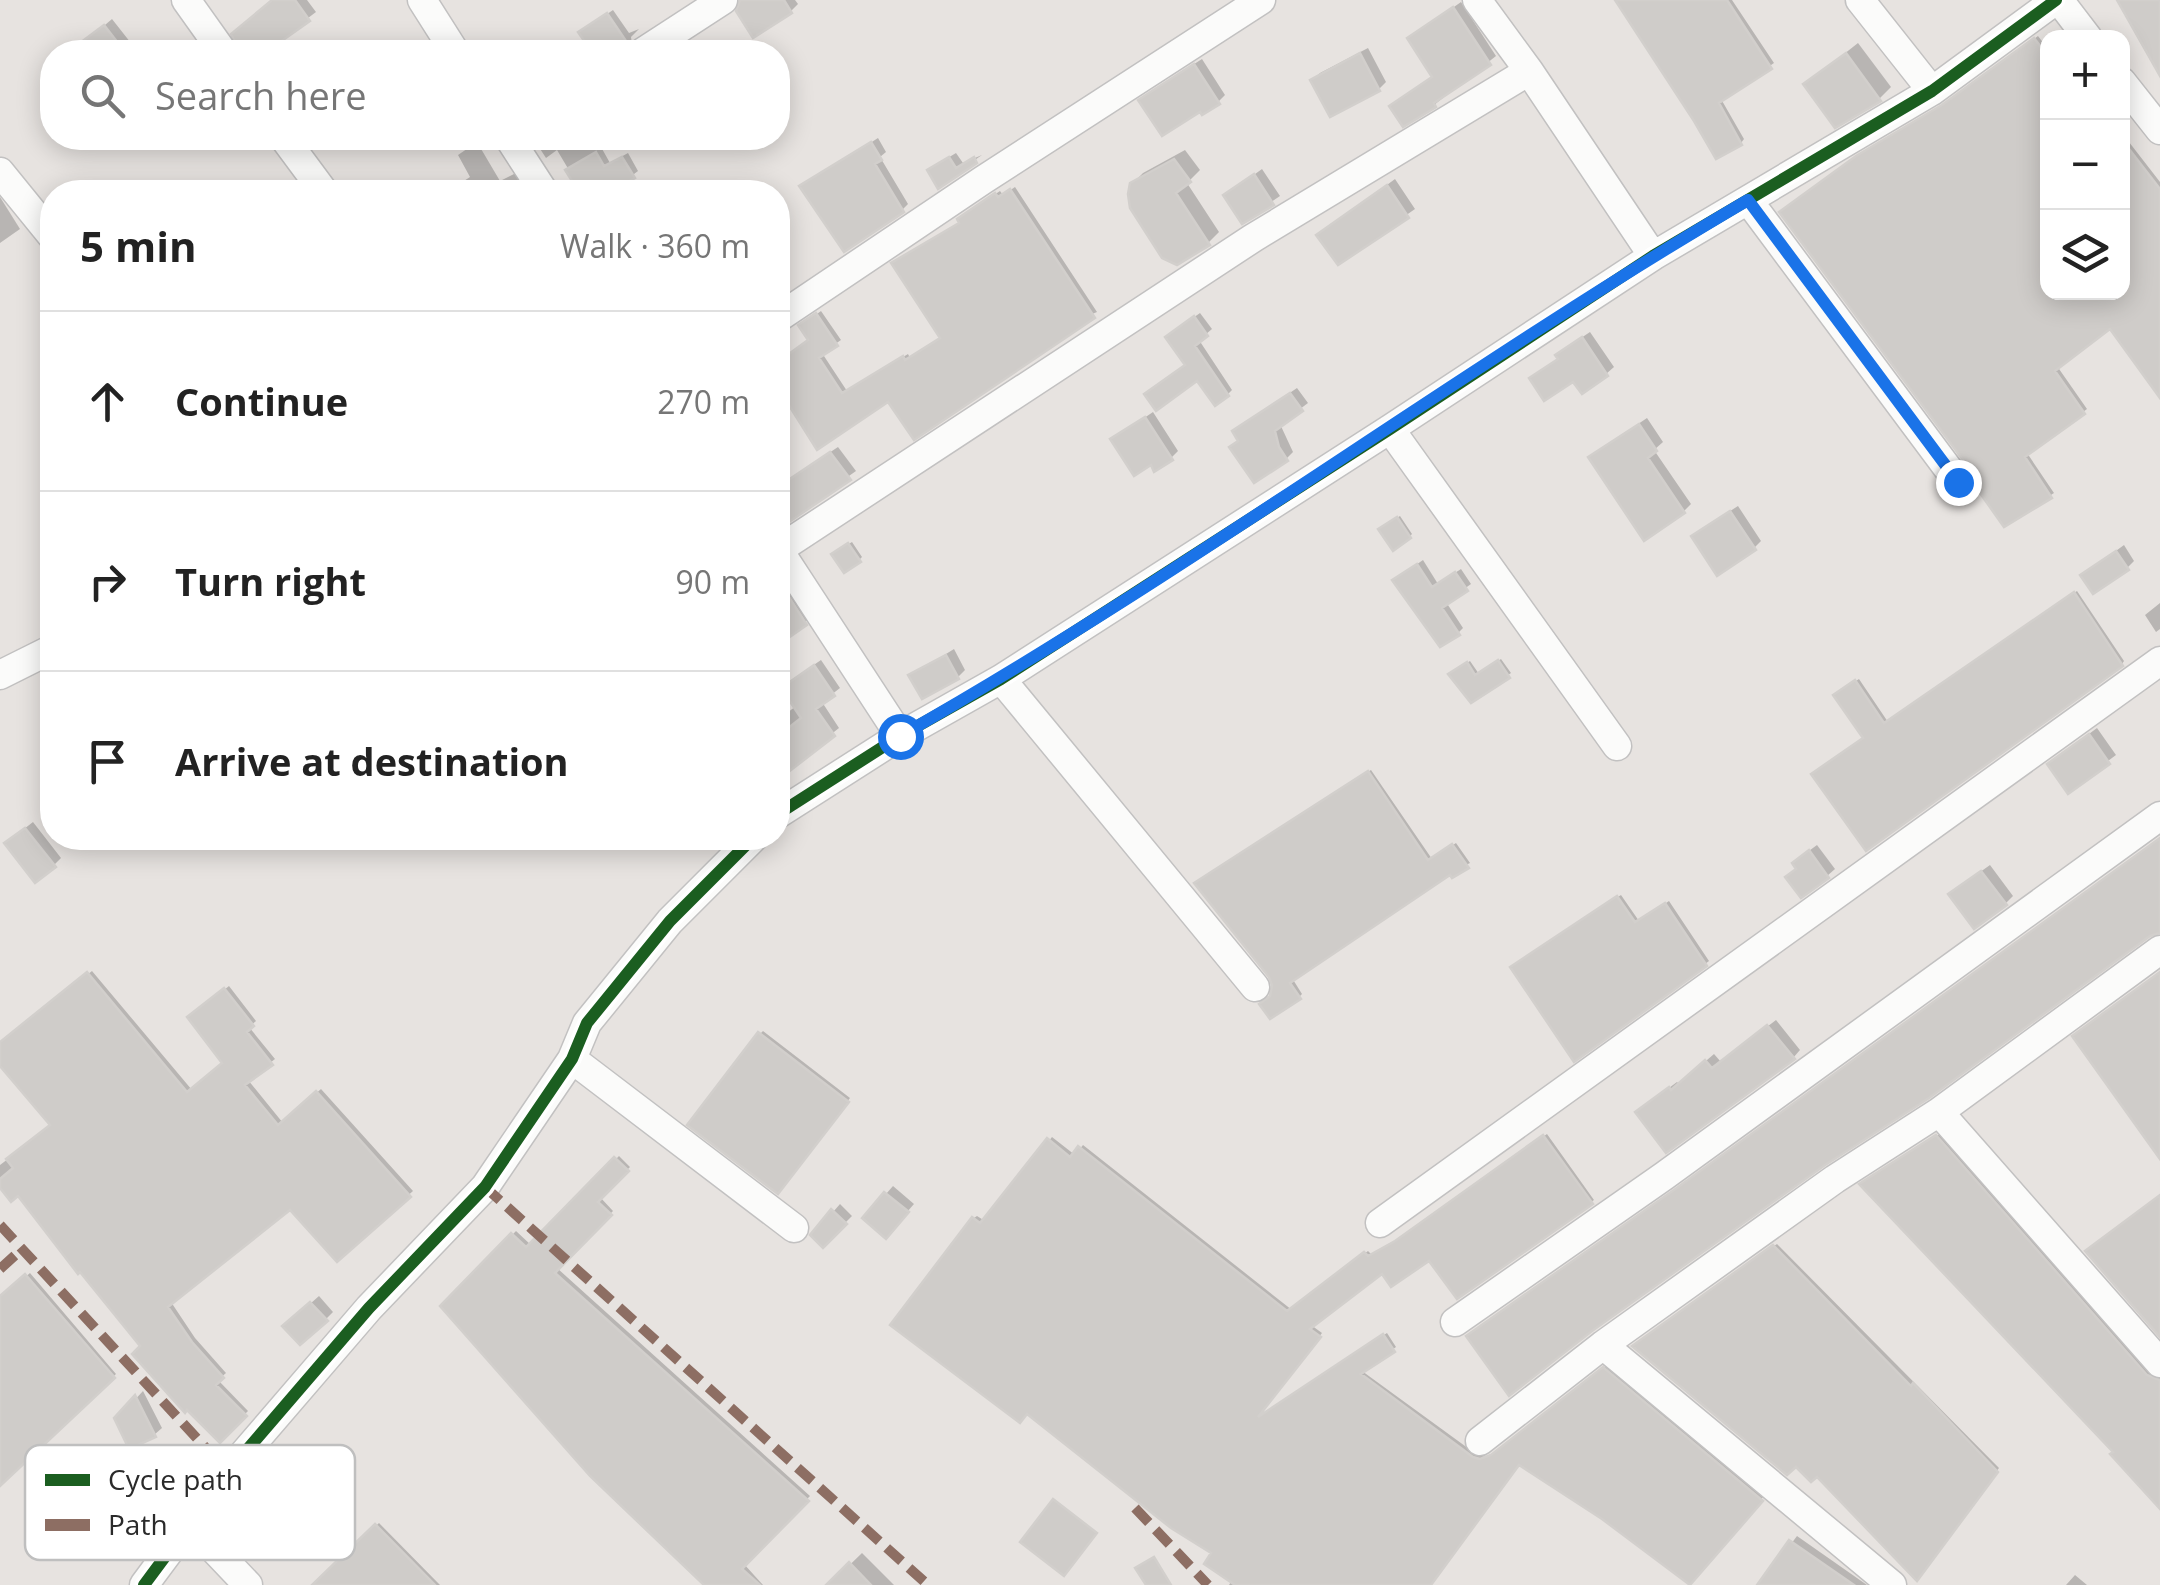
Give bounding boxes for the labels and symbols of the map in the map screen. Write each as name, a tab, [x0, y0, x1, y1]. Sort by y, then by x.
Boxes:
route end	[1936, 460, 1982, 506]
route start	[878, 714, 924, 760]
legend	[25, 1445, 355, 1560]
text: Cycle path	[108, 1460, 243, 1498]
text: Path	[108, 1505, 168, 1543]

